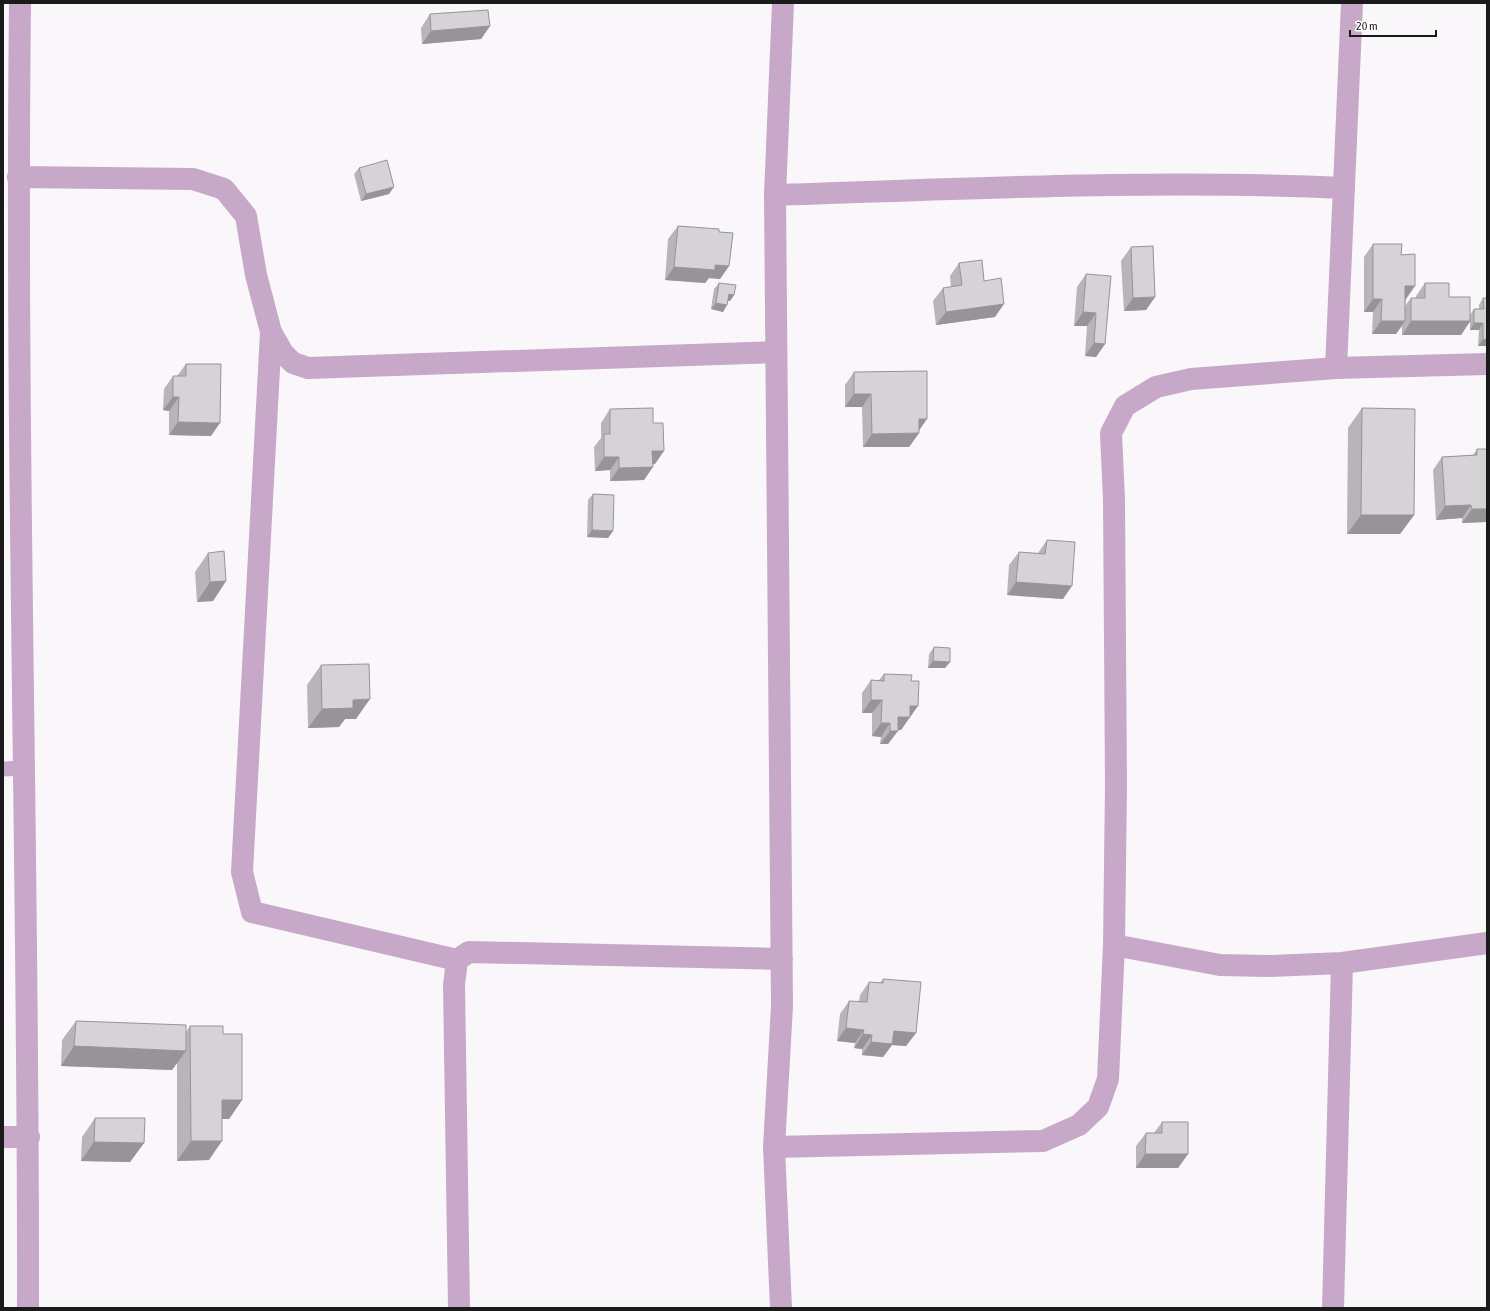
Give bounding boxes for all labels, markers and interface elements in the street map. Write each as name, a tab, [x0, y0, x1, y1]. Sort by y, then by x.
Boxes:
scale bar	[1350, 12, 1436, 38]
text: 20 m	[1356, 19, 1378, 33]

